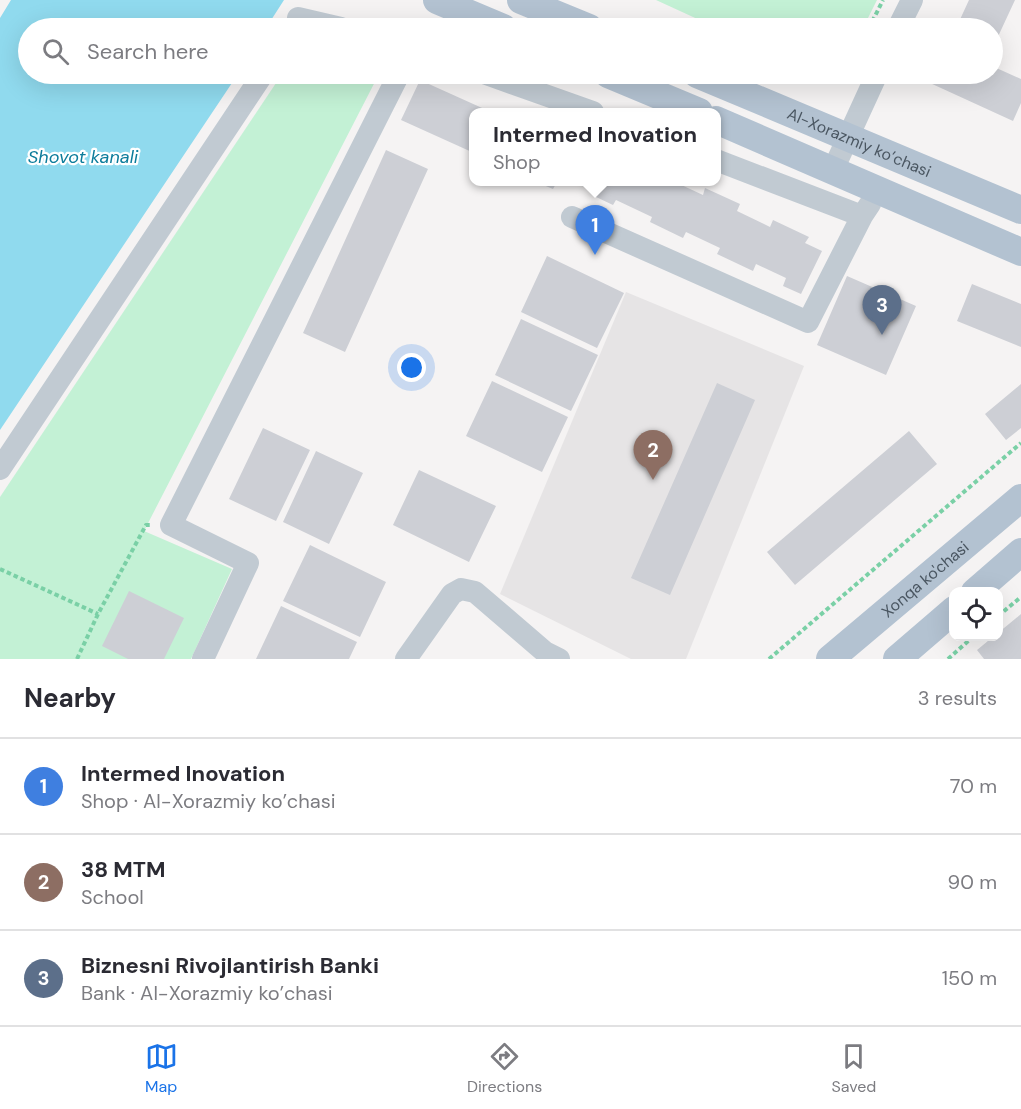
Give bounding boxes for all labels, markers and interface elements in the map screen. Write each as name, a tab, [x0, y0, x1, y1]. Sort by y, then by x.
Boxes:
search box	[18, 18, 1003, 84]
icon: search	[39, 35, 72, 68]
text: Search here	[87, 37, 208, 66]
street label: Al-Xorazmiy ko’chasi	[784, 103, 934, 182]
popup	[469, 108, 721, 186]
text: Intermed Inovation	[493, 120, 697, 149]
water label: Shovot kanali	[28, 145, 139, 169]
text: Shop	[493, 149, 540, 175]
pin: 1	[576, 206, 614, 255]
pin: 3	[862, 286, 902, 335]
your location	[397, 353, 426, 382]
pin: 2	[634, 430, 672, 480]
street label: Xonqa ko'chasi	[877, 536, 973, 622]
map controls	[949, 587, 1003, 641]
button: locate	[949, 587, 1003, 641]
text: Nearby	[24, 681, 116, 715]
text: 3 results	[918, 685, 997, 711]
text: Intermed Inovation	[81, 759, 285, 788]
text: 1	[40, 773, 47, 799]
text: 70 m	[950, 773, 997, 799]
text: Shop · Al-Xorazmiy ko’chasi	[81, 788, 336, 814]
text: 38 MTM	[81, 855, 165, 884]
text: 2	[38, 869, 49, 895]
text: 90 m	[948, 869, 997, 895]
text: School	[81, 884, 144, 910]
text: Biznesni Rivojlantirish Banki	[81, 951, 379, 980]
text: 3	[37, 965, 50, 991]
text: 150 m	[942, 965, 997, 991]
text: Bank · Al-Xorazmiy ko’chasi	[81, 980, 333, 1006]
tab: Map	[145, 1040, 178, 1097]
tab: Directions	[467, 1040, 542, 1097]
tab: Saved	[832, 1040, 876, 1097]

